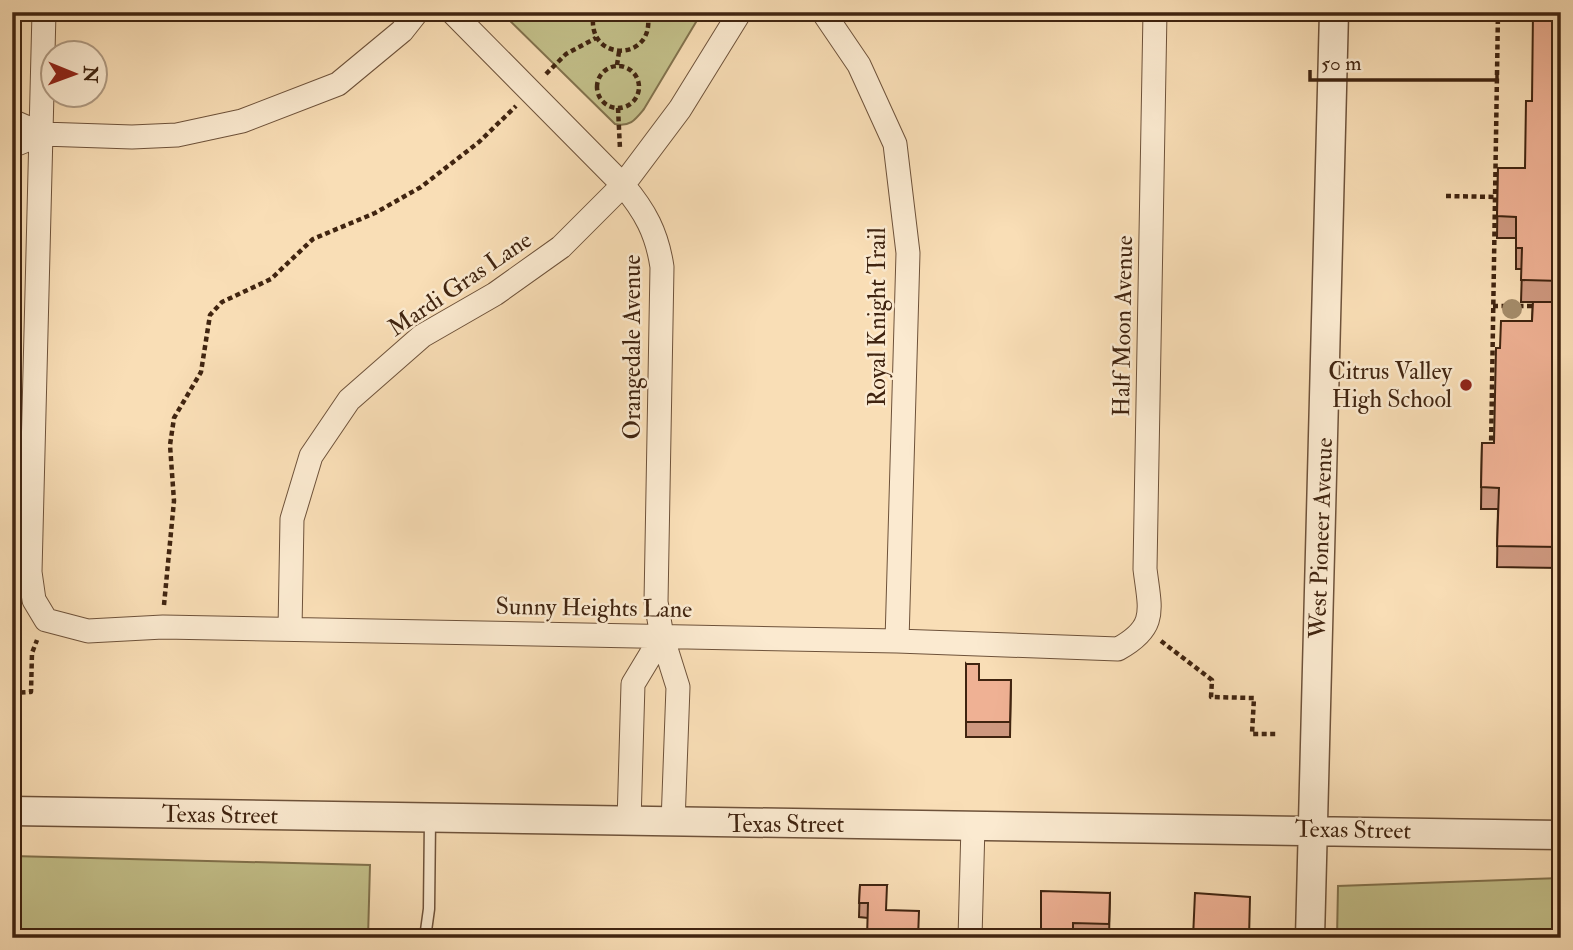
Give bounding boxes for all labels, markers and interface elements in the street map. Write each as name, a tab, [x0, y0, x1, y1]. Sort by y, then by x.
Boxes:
north arrow	[38, 38, 108, 108]
scale bar	[1310, 38, 1498, 82]
text: 50 m	[1321, 50, 1362, 77]
text: N	[78, 65, 102, 84]
street label: Mardi Gras Lane	[382, 224, 538, 344]
street label: Royal Knight Trail	[862, 227, 893, 407]
street label: Half Moon Avenue	[1106, 235, 1140, 417]
street label: Orangedale Avenue	[617, 255, 648, 439]
place label: Citrus Valley High School	[1328, 356, 1452, 415]
marker: Citrus Valley High School	[1458, 377, 1474, 393]
street label: West Pioneer Avenue	[1302, 437, 1340, 640]
street label: Sunny Heights Lane	[495, 591, 693, 625]
street label: Texas Street	[162, 798, 279, 832]
street label: Texas Street	[728, 809, 844, 840]
street label: Texas Street	[1295, 813, 1412, 847]

